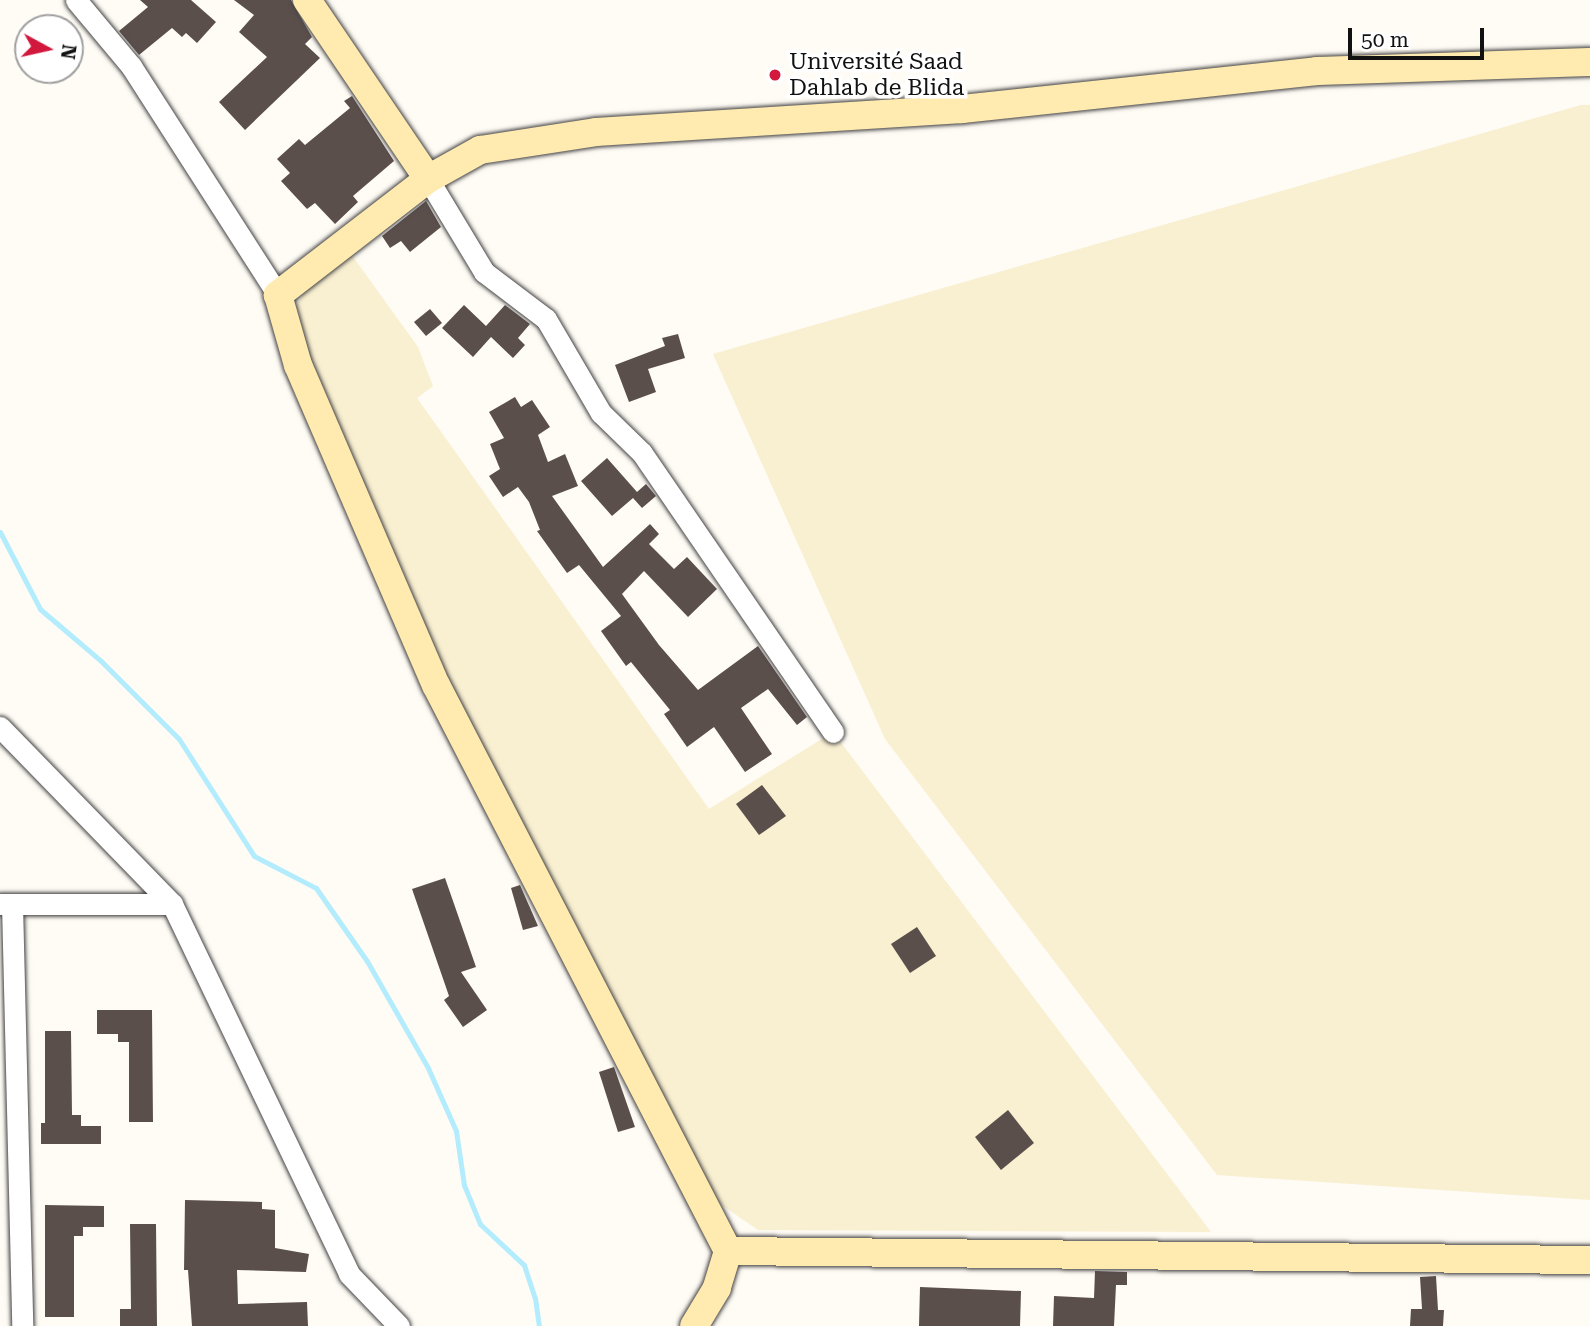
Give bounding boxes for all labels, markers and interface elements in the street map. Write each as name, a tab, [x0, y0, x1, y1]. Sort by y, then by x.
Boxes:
north arrow	[14, 14, 84, 84]
scale bar	[1352, 14, 1488, 58]
text: 50 m	[1361, 28, 1409, 52]
text: N	[56, 43, 81, 61]
place label: Université Saad Dahlab de Blida	[789, 48, 964, 102]
marker: Université Saad Dahlab de Blida	[767, 67, 783, 83]

